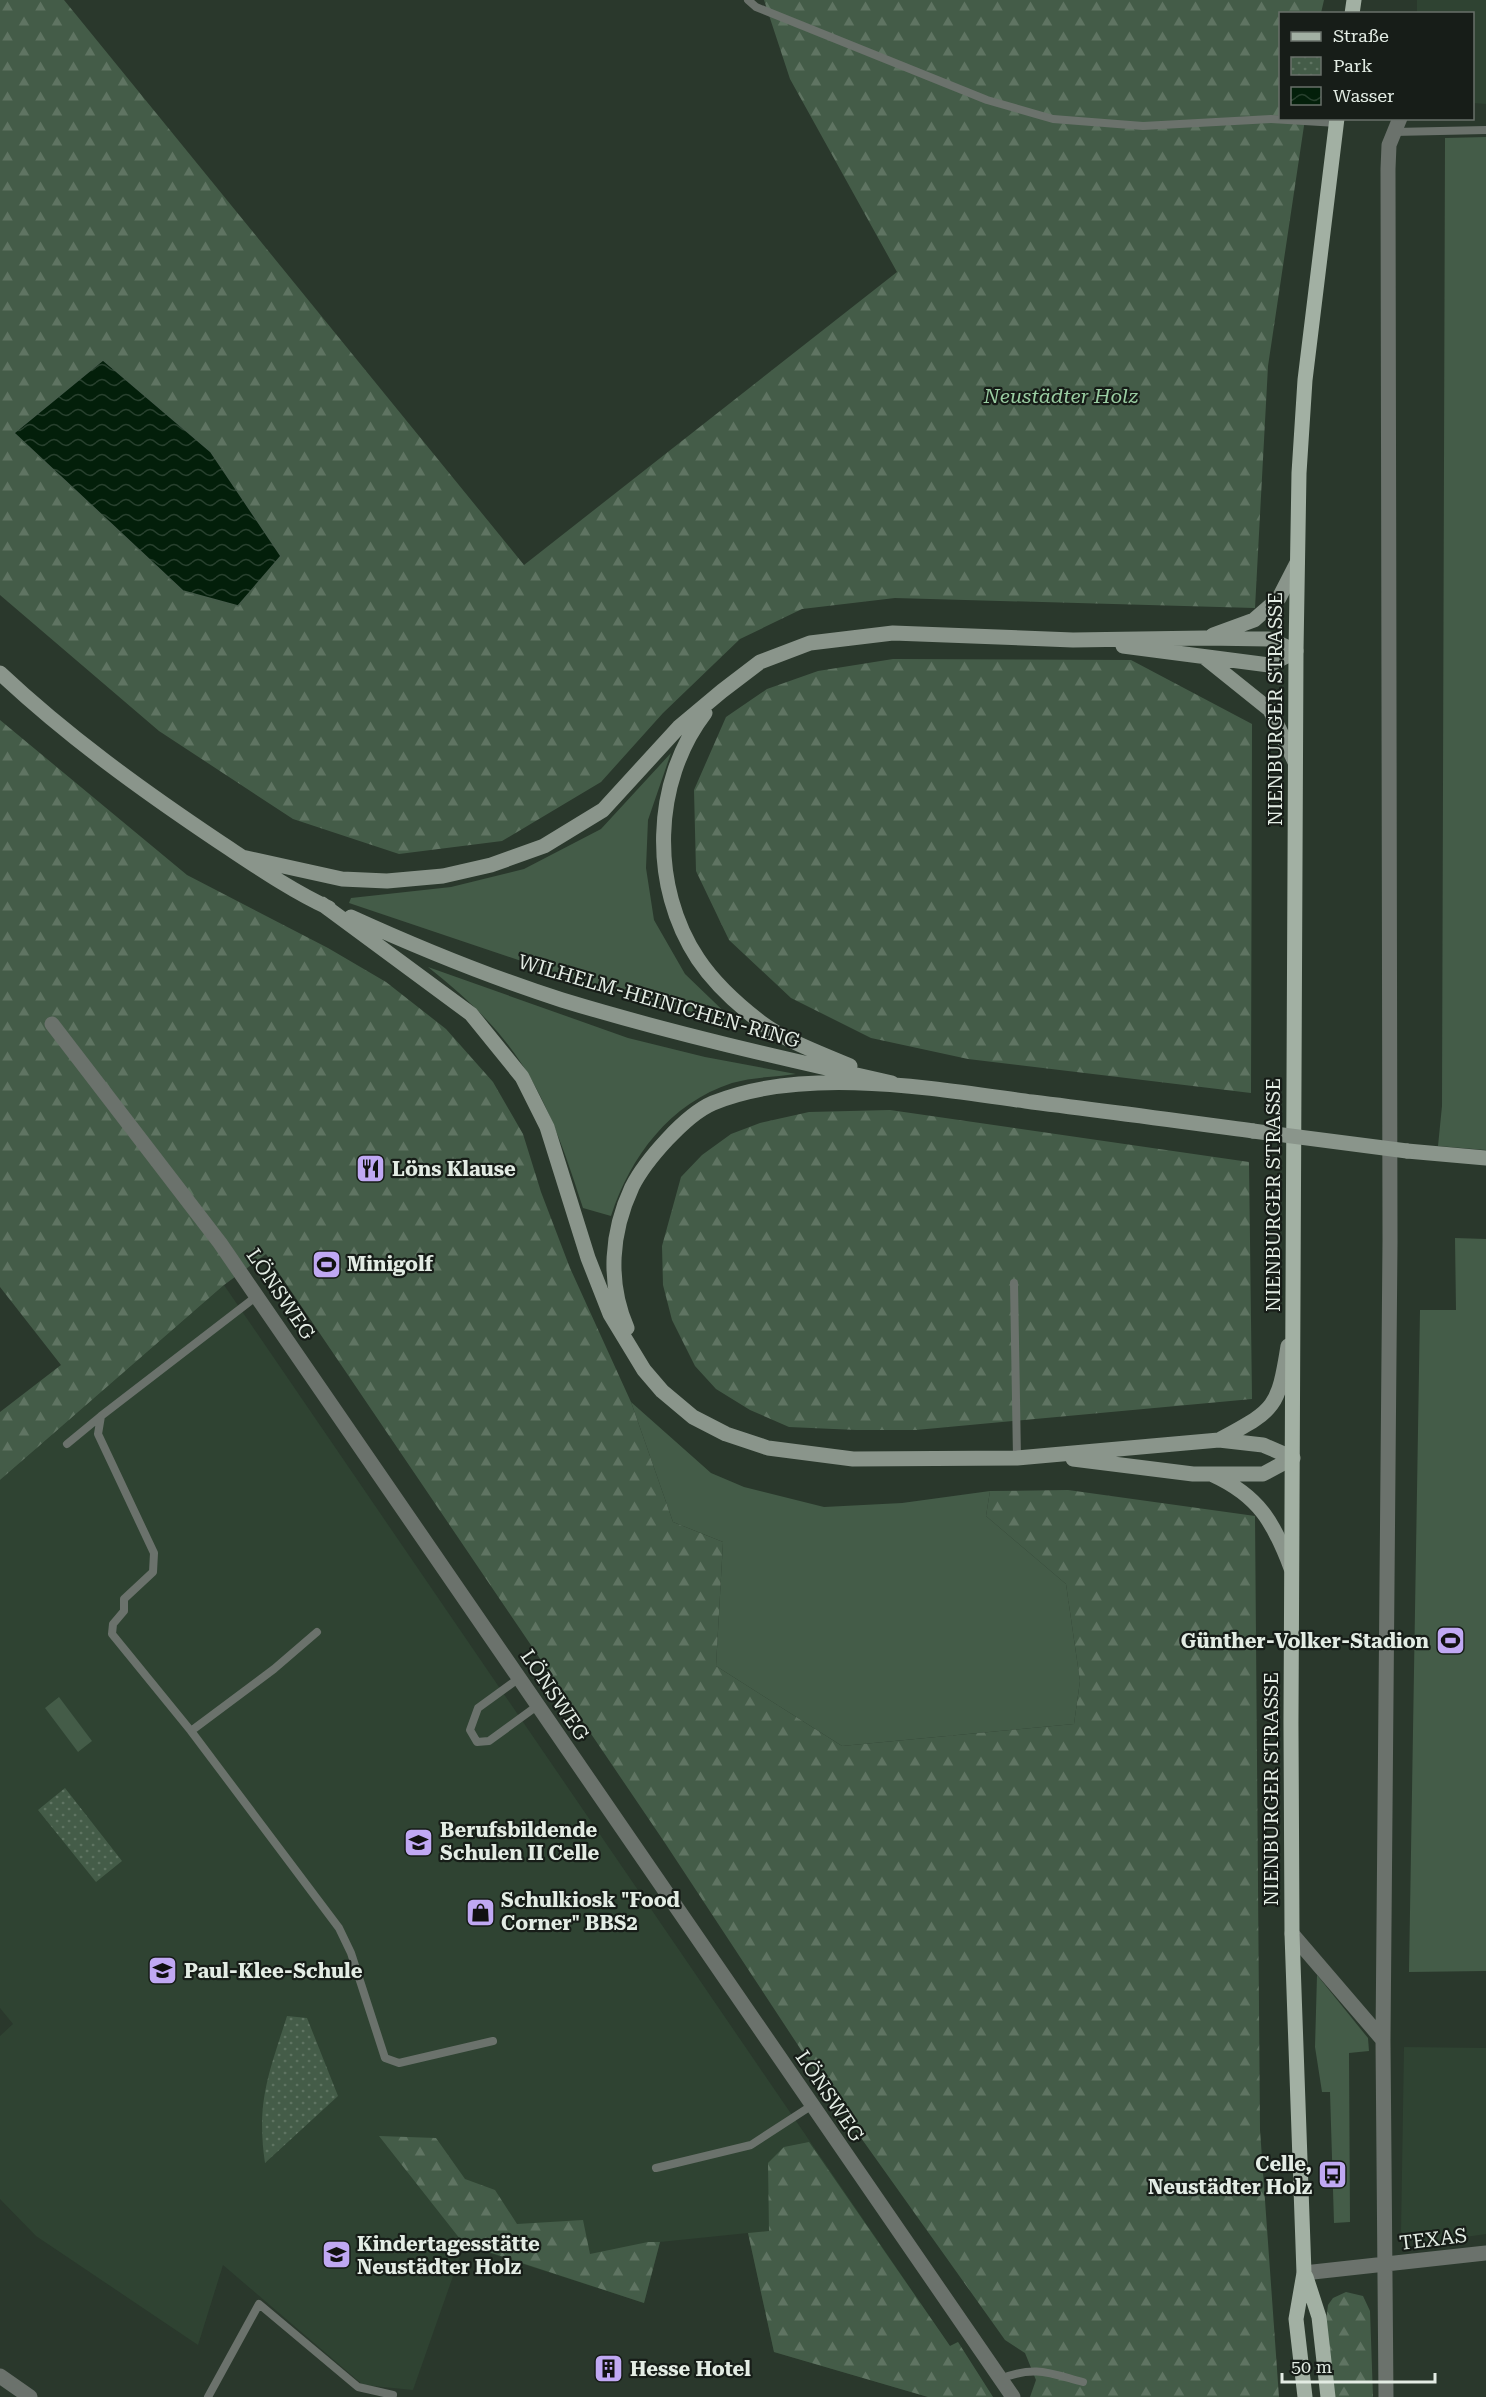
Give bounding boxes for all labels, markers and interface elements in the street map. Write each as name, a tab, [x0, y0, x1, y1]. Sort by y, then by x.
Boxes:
legend	[1279, 12, 1474, 120]
text: Straße	[1333, 25, 1389, 46]
text: Park	[1333, 55, 1373, 76]
text: Wasser	[1333, 85, 1394, 106]
park label: Neustädter Holz	[983, 384, 1138, 408]
street label: NIENBURGER STRASSE	[1263, 592, 1287, 826]
street label: WILHELM-HEINICHEN-RING	[515, 949, 803, 1053]
street label: NIENBURGER STRASSE	[1261, 1078, 1285, 1312]
restaurant icon: Löns Klause	[355, 1153, 387, 1185]
place label: Löns Klause	[392, 1157, 516, 1181]
street label: LÖNSWEG	[242, 1244, 321, 1345]
sports icon: Minigolf	[310, 1248, 342, 1280]
place label: Minigolf	[347, 1252, 434, 1276]
sports icon: Günther-Volker-Stadion	[1434, 1625, 1466, 1657]
place label: Günther-Volker-Stadion	[1181, 1629, 1430, 1653]
street label: LÖNSWEG	[516, 1645, 595, 1746]
street label: NIENBURGER STRASSE	[1259, 1672, 1283, 1906]
place label: Berufsbildende Schulen II Celle	[440, 1818, 600, 1865]
school or university icon: Berufsbildende Schulen II Celle	[403, 1826, 435, 1858]
place label: Schulkiosk "Food Corner" BBS2	[501, 1888, 681, 1935]
shop icon: Schulkiosk "Food Corner" BBS2	[464, 1896, 496, 1928]
school or university icon: Paul-Klee-Schule	[147, 1955, 179, 1987]
place label: Paul-Klee-Schule	[184, 1959, 363, 1983]
street label: LÖNSWEG	[791, 2046, 870, 2147]
place label: Celle, Neustädter Holz	[1148, 2152, 1312, 2199]
bus stop icon: Celle, Neustädter Holz	[1317, 2159, 1349, 2191]
street label: TEXAS	[1398, 2223, 1468, 2255]
place label: Kindertagesstätte Neustädter Holz	[357, 2232, 540, 2279]
school or university icon: Kindertagesstätte Neustädter Holz	[320, 2239, 352, 2271]
scale bar	[1282, 2346, 1435, 2384]
building icon: Hesse Hotel	[593, 2353, 625, 2385]
text: 50 m	[1291, 2356, 1332, 2377]
place label: Hesse Hotel	[630, 2357, 751, 2381]

